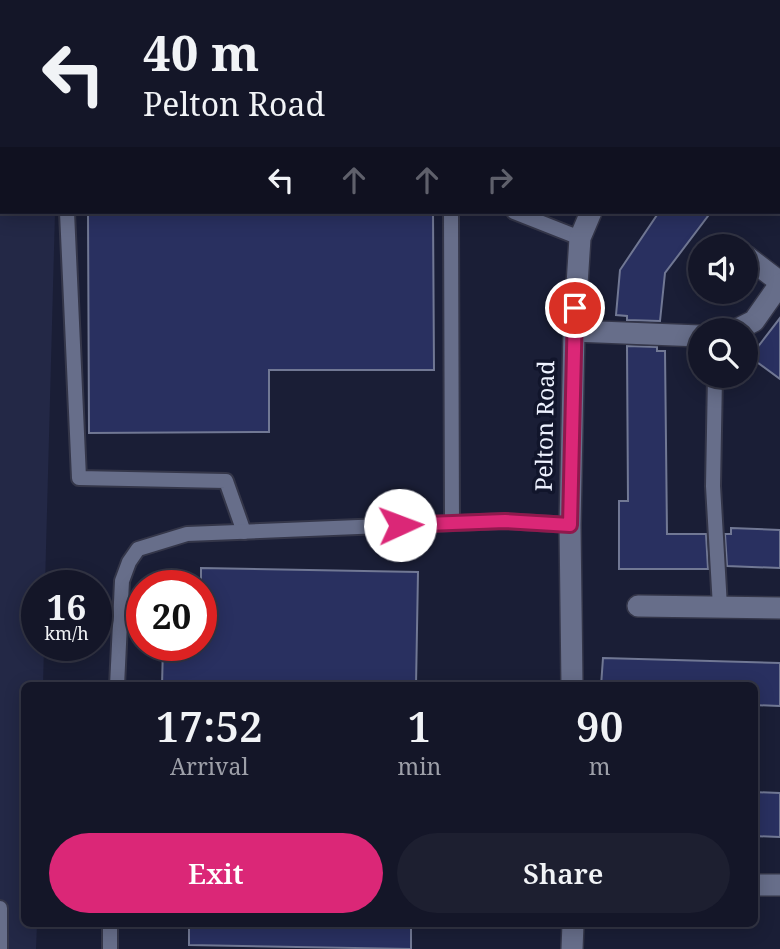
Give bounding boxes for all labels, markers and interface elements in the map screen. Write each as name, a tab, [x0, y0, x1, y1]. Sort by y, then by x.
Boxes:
text: 40 m	[143, 19, 259, 85]
icon: left	[28, 28, 119, 119]
text: Pelton Road	[143, 82, 325, 125]
icon: left	[262, 161, 300, 199]
icon: ahead	[335, 161, 373, 199]
icon: ahead	[408, 161, 446, 199]
icon: right	[481, 161, 519, 199]
map controls	[688, 234, 758, 388]
button: sound	[688, 234, 758, 304]
pin	[545, 278, 605, 338]
icon: arrive	[556, 289, 594, 327]
button: search	[688, 318, 758, 388]
street label: Pelton Road	[527, 360, 561, 492]
position arrow	[363, 488, 437, 562]
speed limit sign: 20	[126, 570, 217, 661]
text: 16	[47, 583, 86, 630]
text: km/h	[44, 621, 89, 645]
text: 17:52	[156, 697, 263, 754]
text: 1	[408, 697, 431, 754]
text: 90	[576, 697, 623, 754]
text: Arrival	[170, 750, 249, 782]
text: min	[397, 750, 441, 782]
text: m	[589, 750, 611, 782]
button: Exit	[49, 833, 383, 913]
button: Share	[397, 833, 730, 913]

